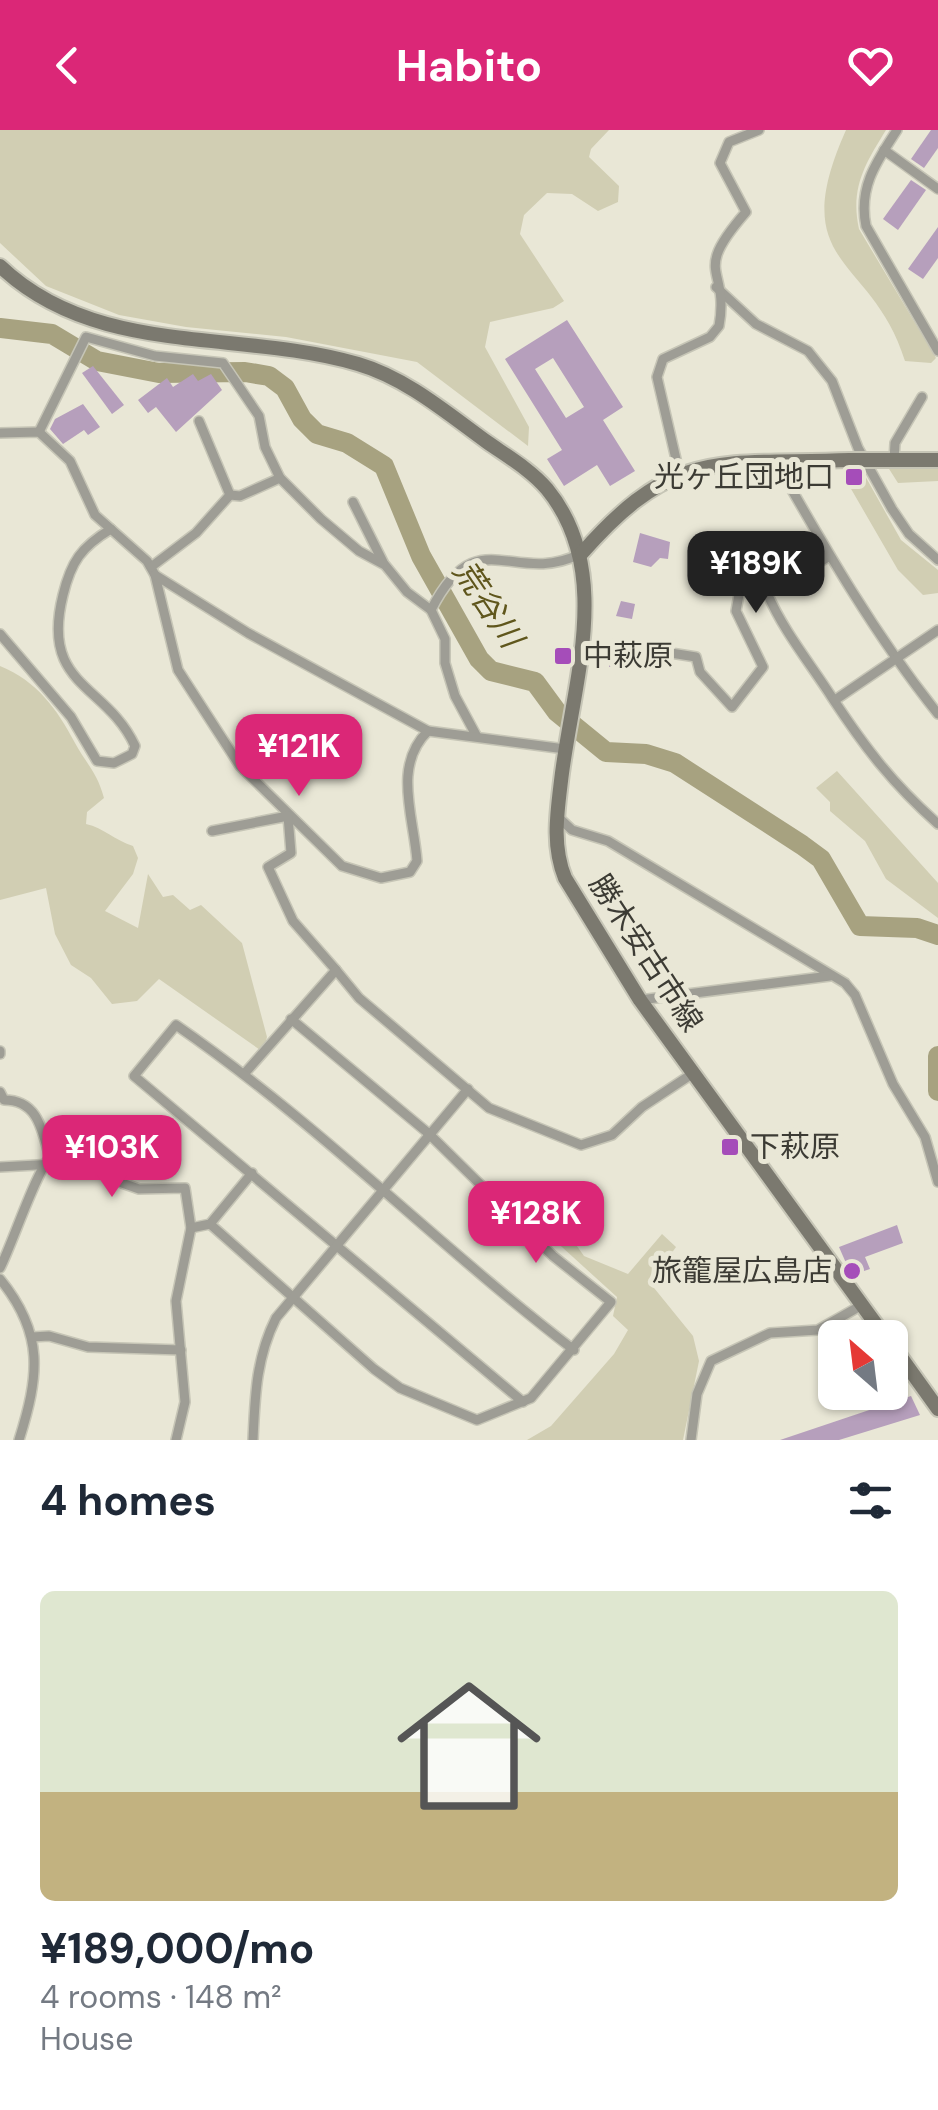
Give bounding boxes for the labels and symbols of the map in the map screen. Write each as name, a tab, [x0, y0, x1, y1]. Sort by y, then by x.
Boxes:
place label: 光ヶ丘団地口	[654, 457, 834, 496]
marker: 光ヶ丘団地口	[843, 466, 865, 488]
pin: ¥189K	[686, 531, 826, 616]
water label: 荒谷川	[444, 552, 534, 658]
place label: 中萩原	[583, 636, 673, 675]
marker: 中萩原	[552, 645, 574, 667]
pin: ¥121K	[229, 714, 369, 799]
street label: 勝木安古市線	[581, 867, 712, 1039]
pin: ¥103K	[42, 1115, 182, 1200]
place label: 下萩原	[750, 1127, 840, 1166]
marker: 下萩原	[719, 1136, 741, 1158]
pin: ¥128K	[466, 1181, 606, 1266]
place label: 旅籠屋広島店	[652, 1251, 832, 1290]
marker: 旅籠屋広島店	[841, 1260, 863, 1282]
north arrow	[818, 1320, 908, 1410]

